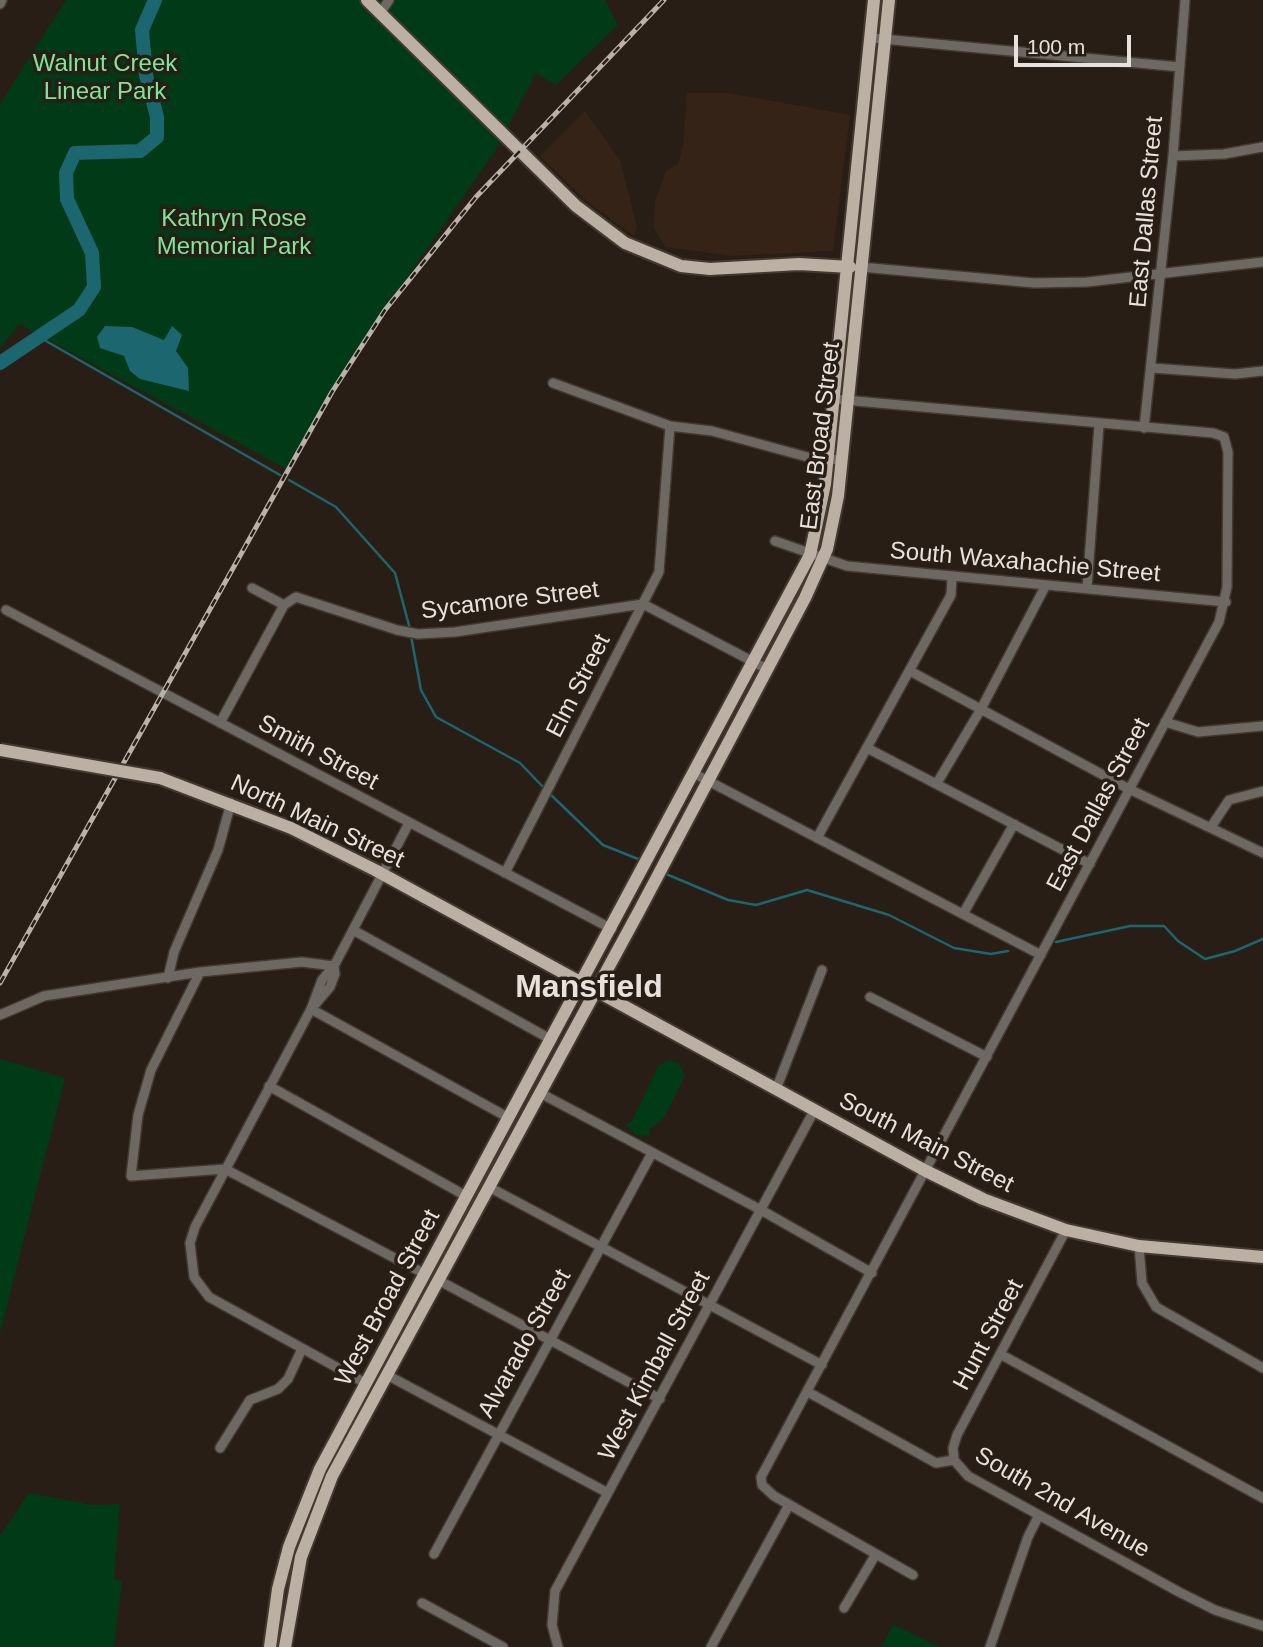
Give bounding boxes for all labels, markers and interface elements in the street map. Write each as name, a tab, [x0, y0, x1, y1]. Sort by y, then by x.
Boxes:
scale bar	[1018, 21, 1135, 65]
text: 100 m	[1027, 35, 1085, 58]
park label: Walnut Creek Linear Park	[33, 50, 177, 106]
street label: East Dallas Street	[1124, 115, 1170, 309]
park label: Kathryn Rose Memorial Park	[157, 205, 311, 261]
street label: East Broad Street	[795, 340, 847, 532]
street label: South Waxahachie Street	[889, 537, 1161, 589]
street label: Sycamore Street	[420, 576, 600, 626]
street label: Elm Street	[541, 630, 617, 742]
street label: Smith Street	[253, 709, 383, 797]
street label: East Dallas Street	[1041, 713, 1157, 897]
street label: North Main Street	[226, 769, 408, 875]
district label: Mansfield	[515, 969, 663, 1007]
street label: South Main Street	[834, 1087, 1018, 1199]
street label: West Broad Street	[329, 1205, 447, 1391]
street label: Alvarado Street	[472, 1265, 578, 1423]
street label: West Kimball Street	[593, 1266, 717, 1466]
street label: Hunt Street	[948, 1275, 1030, 1395]
street label: South 2nd Avenue	[969, 1441, 1155, 1565]

